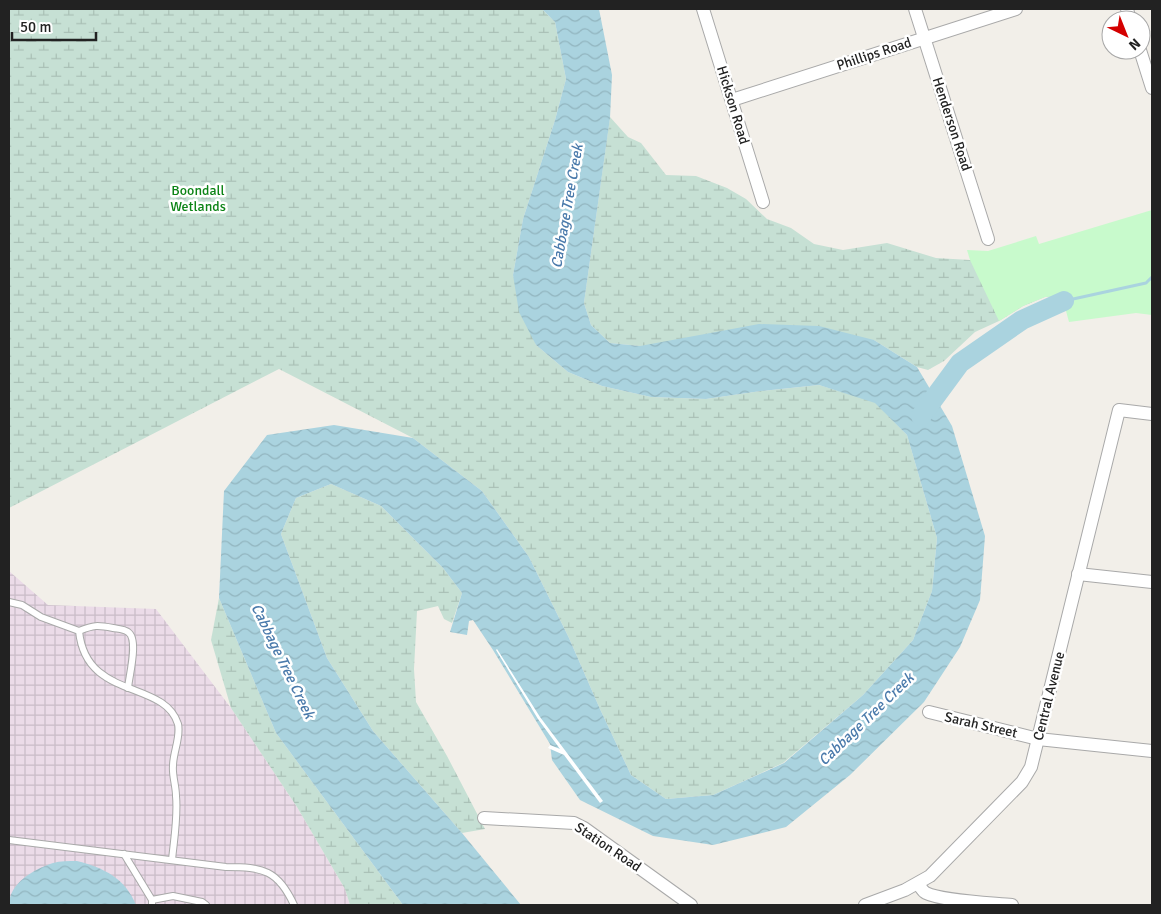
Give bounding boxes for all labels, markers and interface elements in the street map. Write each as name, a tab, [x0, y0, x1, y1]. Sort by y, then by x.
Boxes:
scale bar	[12, 10, 96, 42]
north arrow	[1101, 10, 1151, 60]
text: 50 m	[20, 18, 51, 36]
street label: Phillips Road	[834, 34, 914, 74]
text: N	[1125, 35, 1144, 54]
street label: Hickson Road	[713, 64, 753, 146]
street label: Henderson Road	[929, 75, 975, 173]
water label: Cabbage Tree Creek	[547, 141, 587, 269]
park label: Boondall Wetlands	[170, 182, 226, 215]
water label: Cabbage Tree Creek	[247, 601, 319, 723]
street label: Central Avenue	[1030, 650, 1068, 742]
water label: Cabbage Tree Creek	[815, 668, 919, 769]
street label: Sarah Street	[943, 708, 1019, 742]
street label: Station Road	[572, 819, 644, 875]

